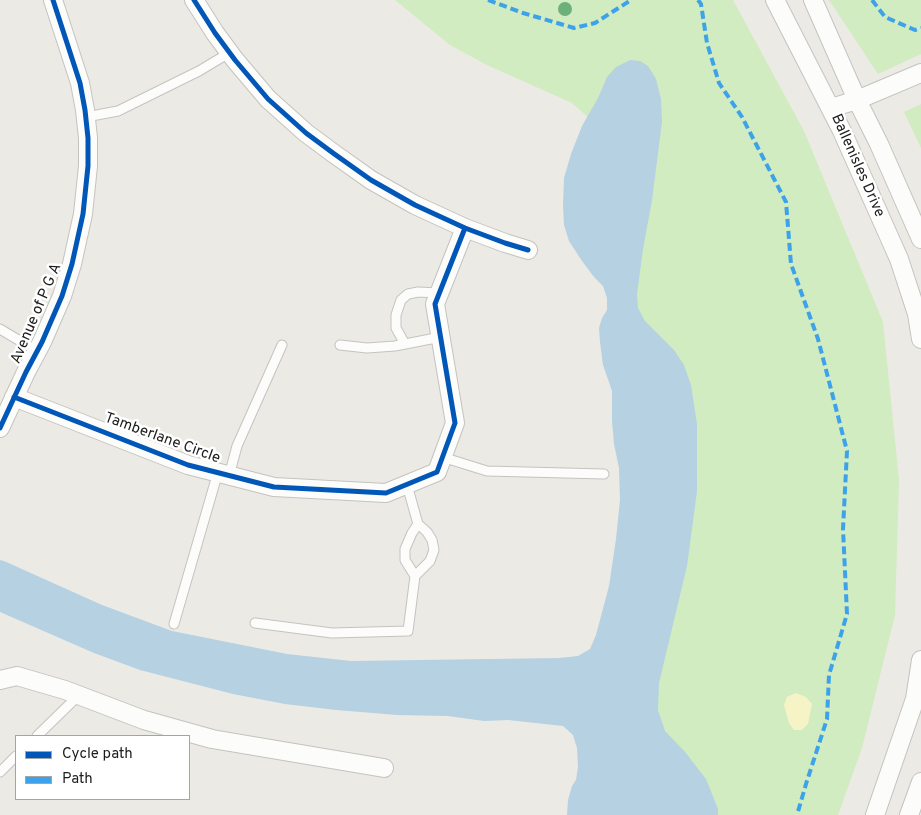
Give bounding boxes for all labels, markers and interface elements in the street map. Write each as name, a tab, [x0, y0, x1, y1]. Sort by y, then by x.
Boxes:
street label: Ballenisles Drive	[826, 112, 888, 220]
street label: Avenue of P G A	[8, 261, 66, 367]
street label: Tamberlane Circle	[102, 410, 222, 468]
legend	[15, 735, 190, 800]
text: Cycle path	[62, 745, 133, 764]
text: Path	[62, 770, 93, 789]

